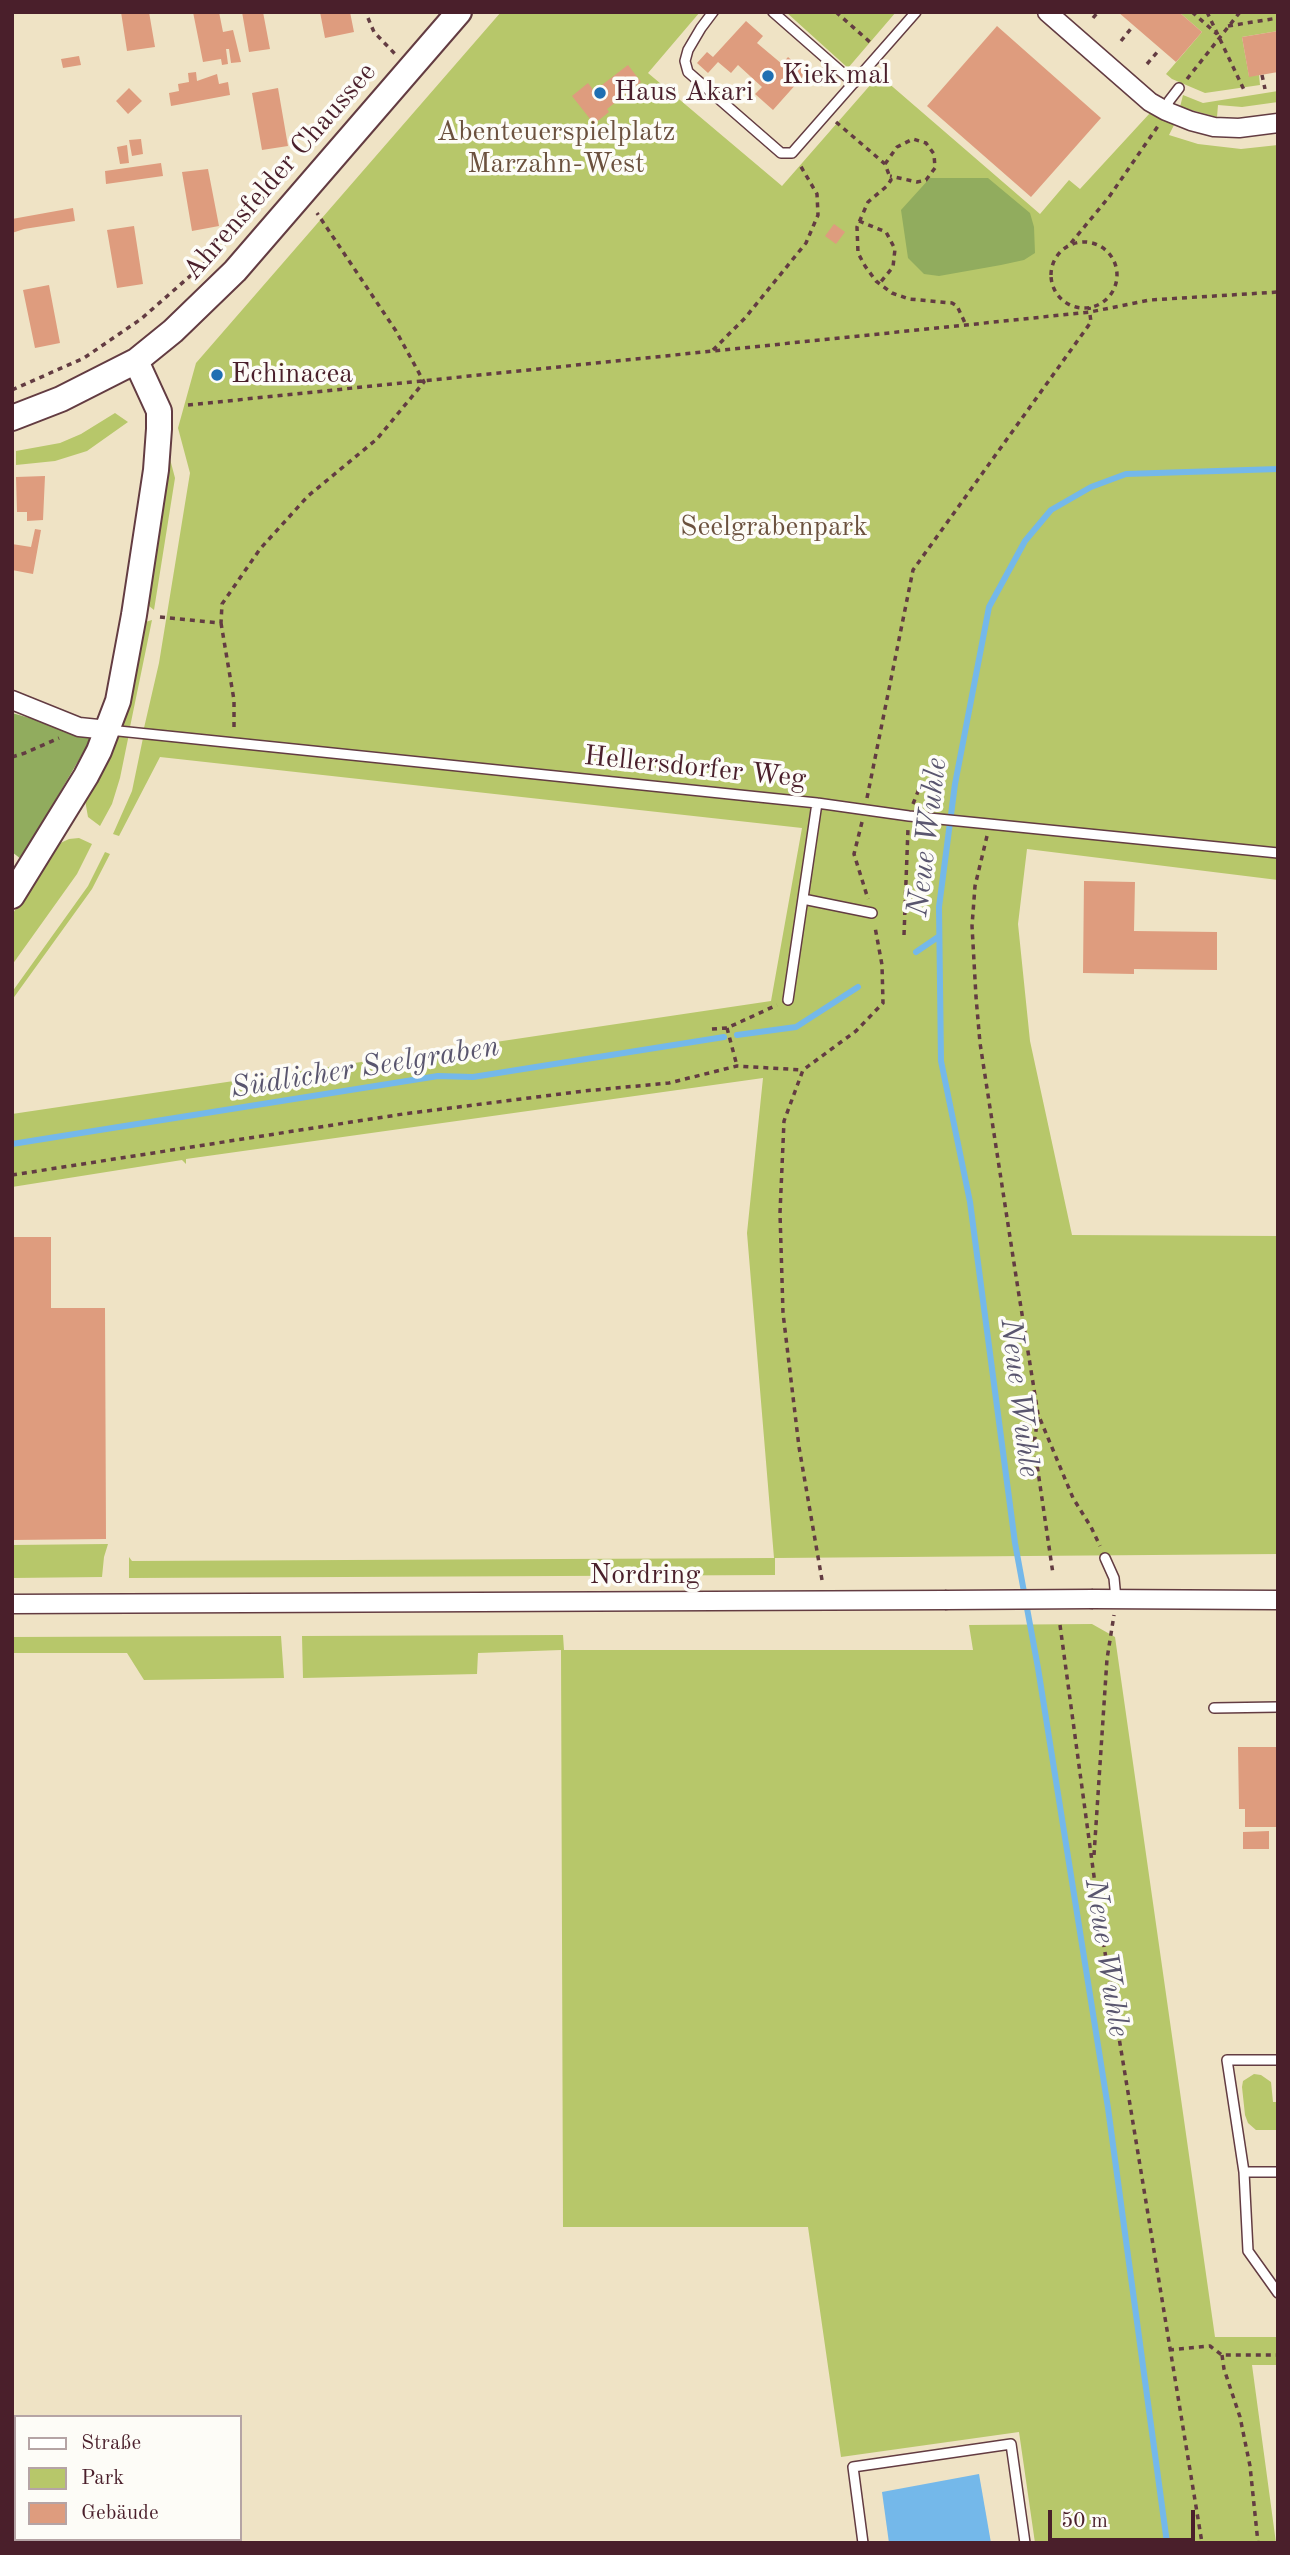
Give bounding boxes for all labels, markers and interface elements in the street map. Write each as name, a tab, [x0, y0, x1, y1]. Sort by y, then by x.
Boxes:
street label: Ahrensfelder Chaussee	[176, 56, 384, 288]
place label: Kiek mal	[782, 59, 890, 93]
marker: Kiek mal	[760, 68, 776, 84]
place label: Haus Akari	[614, 76, 754, 110]
marker: Haus Akari	[592, 85, 608, 101]
park label: Abenteuerspielplatz Marzahn-West	[437, 116, 675, 182]
place label: Echinacea	[231, 358, 353, 392]
marker: Echinacea	[209, 367, 225, 383]
park label: Seelgrabenpark	[680, 511, 868, 545]
street label: Hellersdorfer Weg	[582, 740, 808, 796]
water label: Neue Wuhle	[900, 756, 956, 918]
water label: Südlicher Seelgraben	[228, 1029, 502, 1107]
water label: Neue Wuhle	[991, 1317, 1047, 1479]
street label: Nordring	[590, 1559, 700, 1593]
water label: Neue Wuhle	[1076, 1876, 1136, 2040]
legend	[14, 2415, 242, 2541]
text: Straße	[81, 2433, 141, 2454]
text: Park	[81, 2468, 124, 2489]
scale bar	[1052, 2496, 1199, 2540]
text: Gebäude	[81, 2503, 159, 2524]
text: 50 m	[1061, 2511, 1108, 2532]

